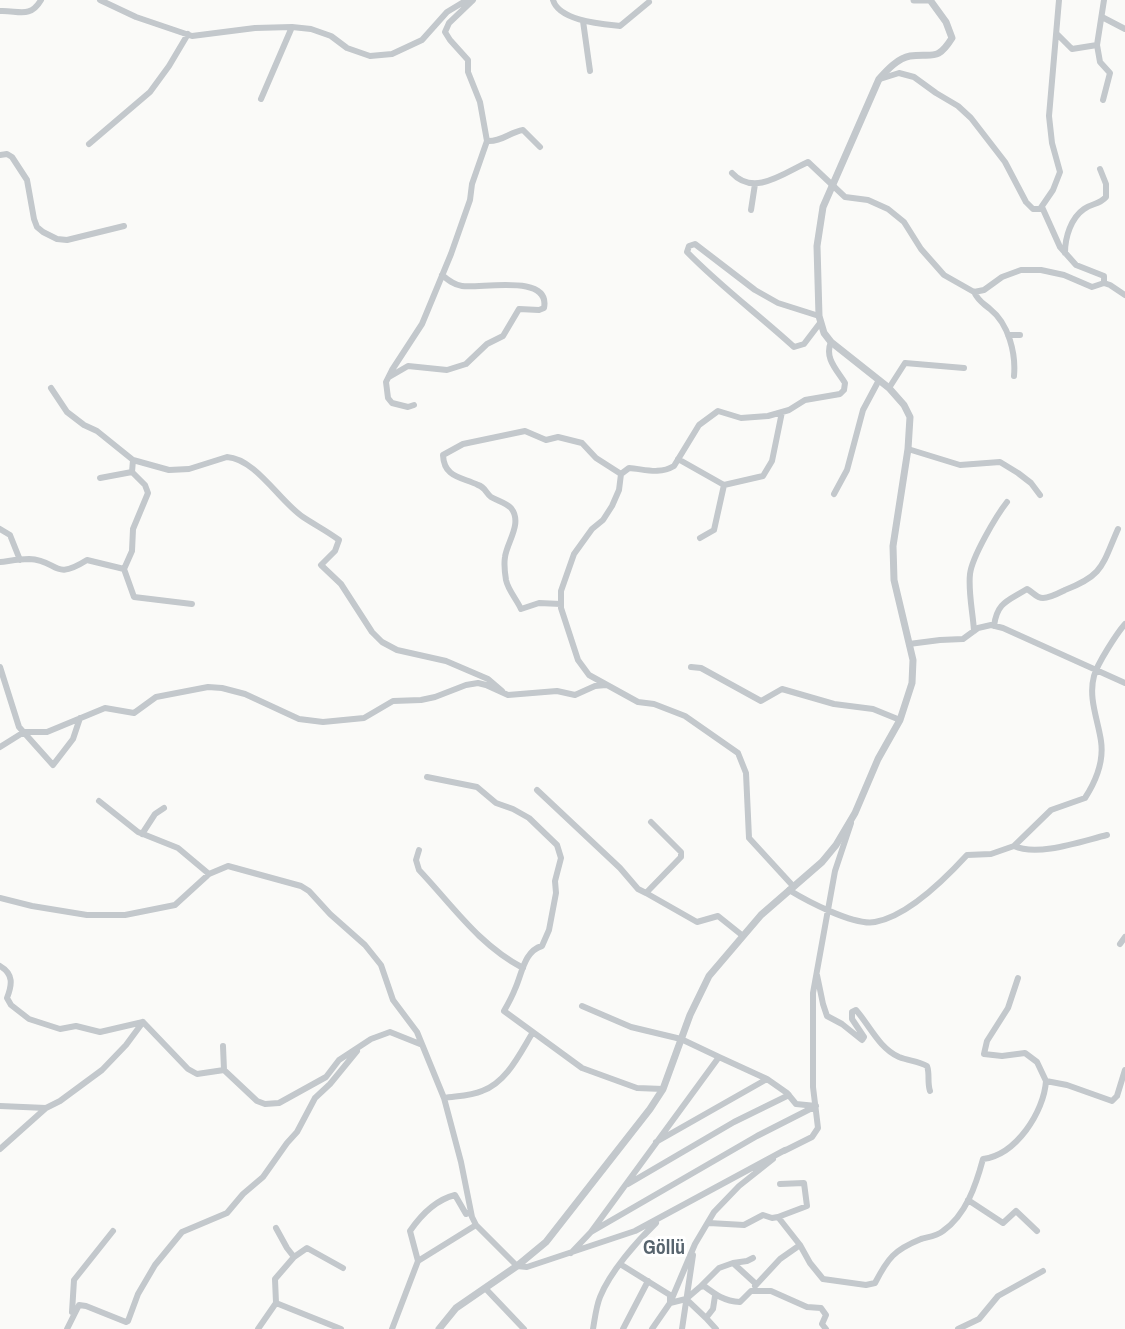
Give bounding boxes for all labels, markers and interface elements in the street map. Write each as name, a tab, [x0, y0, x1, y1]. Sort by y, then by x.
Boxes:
district label: Göllü	[643, 1237, 685, 1261]

